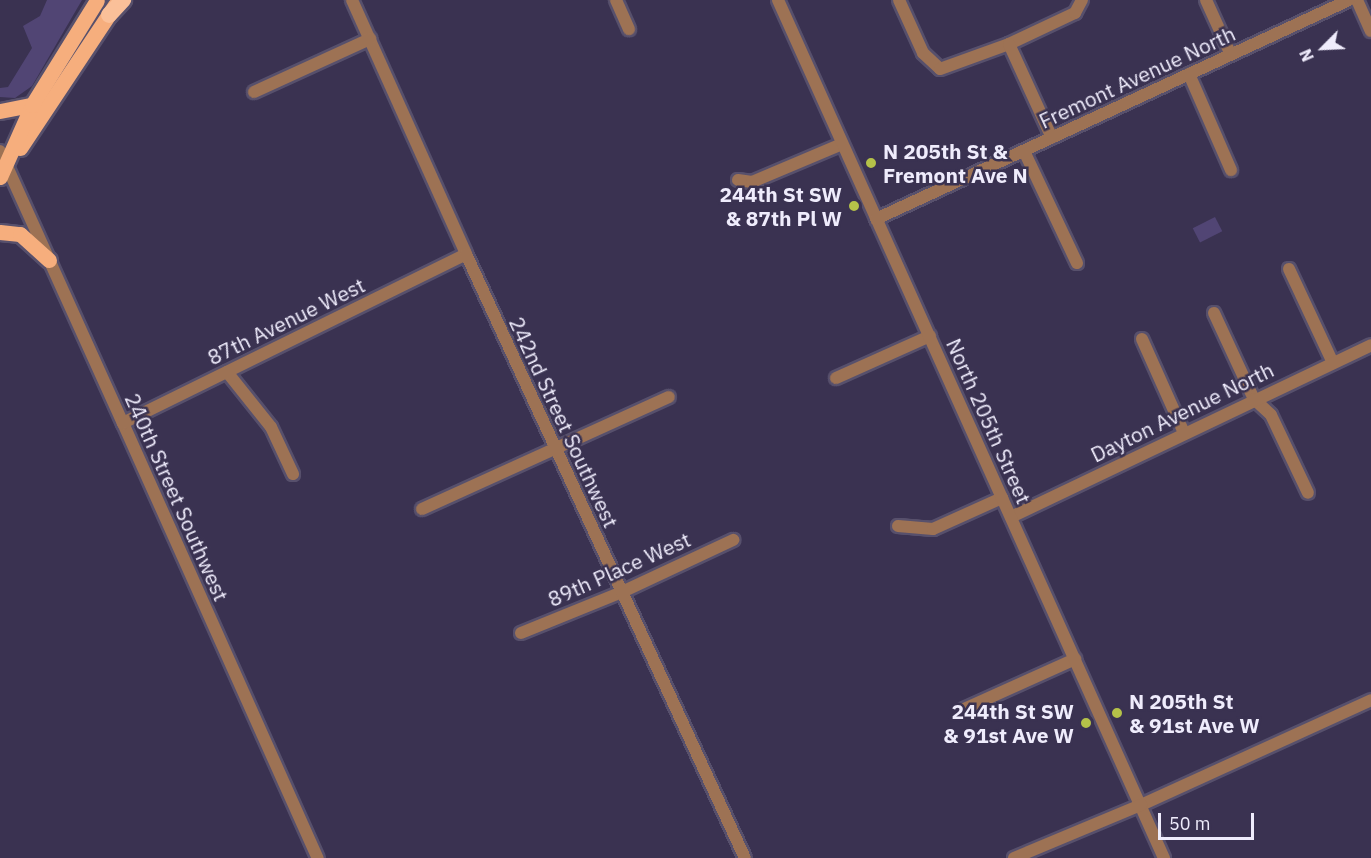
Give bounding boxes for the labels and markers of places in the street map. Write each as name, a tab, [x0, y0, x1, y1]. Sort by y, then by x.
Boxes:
place label: N 205th St & Fremont Ave N	[883, 138, 1028, 188]
marker: N 205th St & Fremont Ave N	[864, 156, 878, 170]
place label: 244th St SW & 87th Pl W	[720, 181, 842, 231]
marker: 244th St SW & 87th Pl W	[847, 199, 861, 213]
place label: N 205th St & 91st Ave W	[1129, 688, 1260, 738]
place label: 244th St SW & 91st Ave W	[943, 698, 1074, 748]
marker: N 205th St & 91st Ave W	[1110, 706, 1124, 720]
marker: 244th St SW & 91st Ave W	[1079, 716, 1093, 730]

